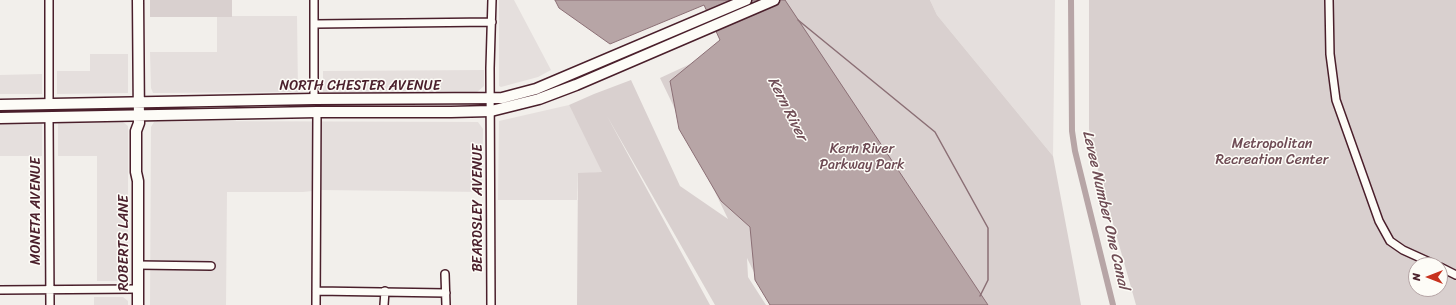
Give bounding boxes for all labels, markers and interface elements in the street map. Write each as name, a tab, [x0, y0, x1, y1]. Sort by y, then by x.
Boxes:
water label: Kern River	[763, 74, 811, 144]
street label: NORTH CHESTER AVENUE	[279, 78, 441, 94]
water label: Levee Number One Canal	[1078, 129, 1132, 291]
park label: Metropolitan Recreation Center	[1216, 136, 1328, 168]
park label: Kern River Parkway Park	[819, 141, 905, 174]
street label: BEARDSLEY AVENUE	[470, 144, 486, 272]
street label: MONETA AVENUE	[28, 157, 44, 265]
street label: ROBERTS LANE	[116, 195, 132, 291]
north arrow	[1408, 257, 1448, 297]
text: N	[1407, 273, 1426, 281]

